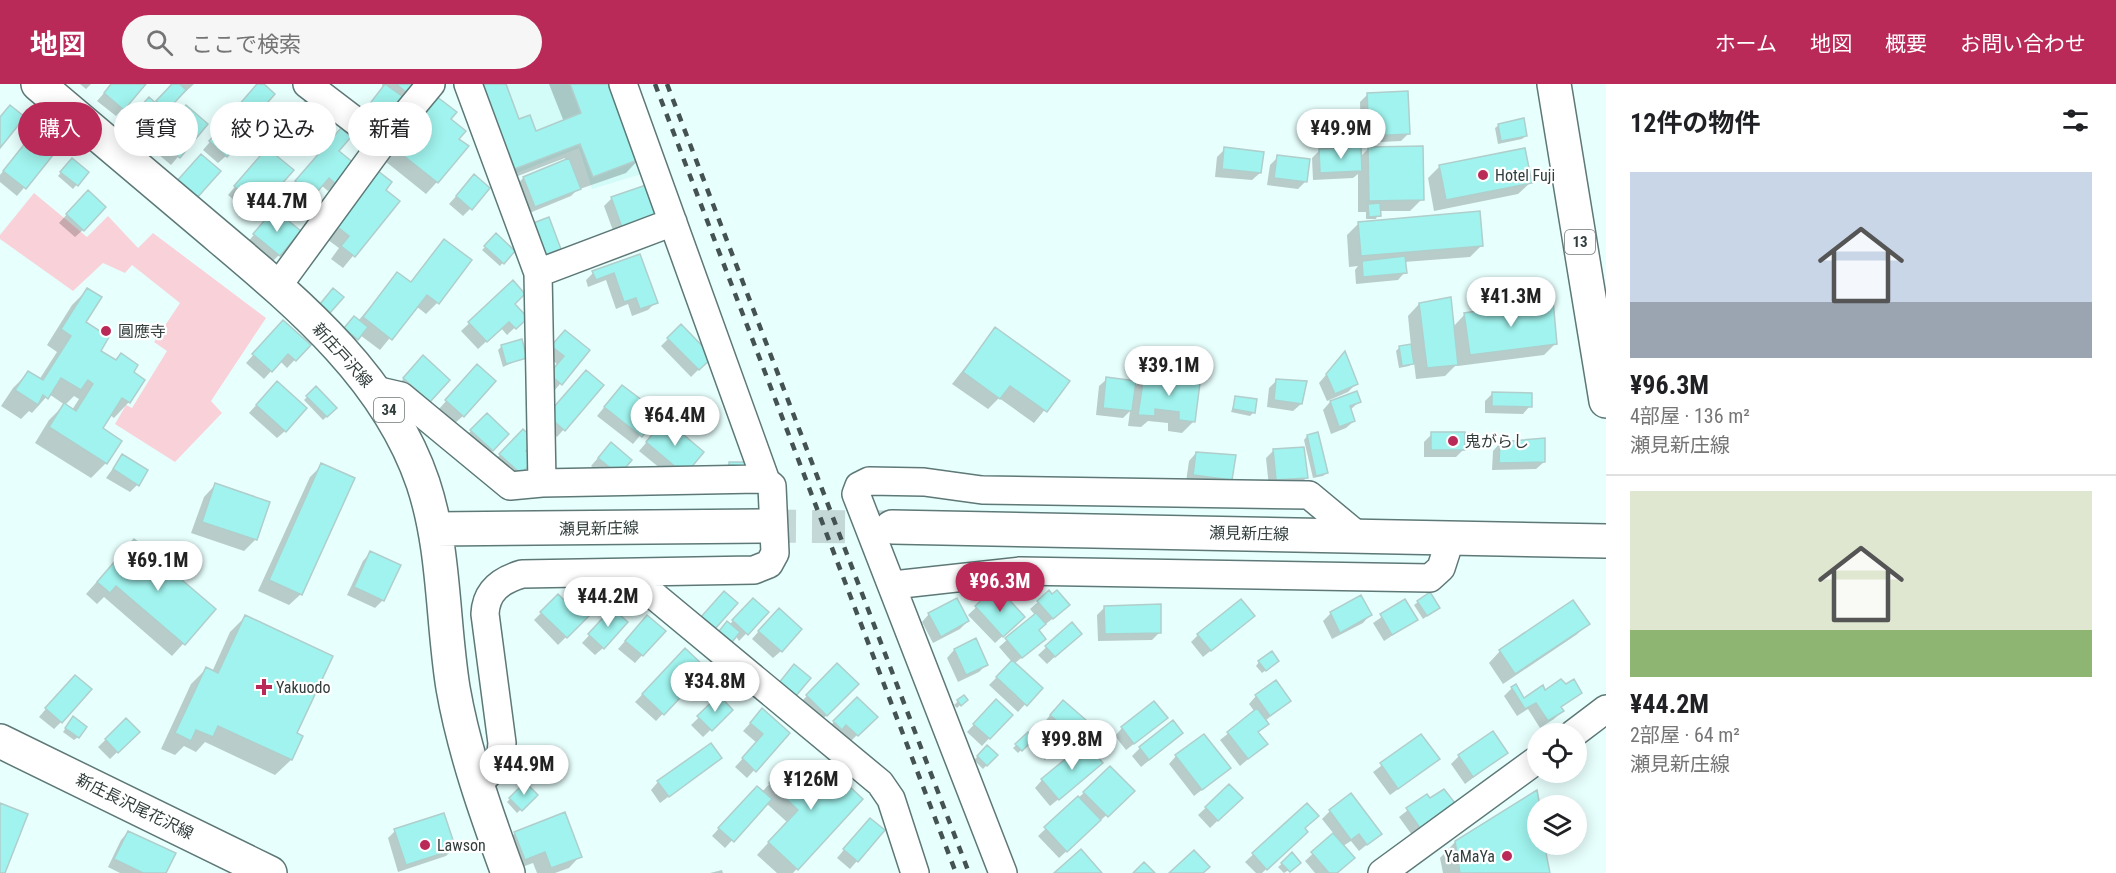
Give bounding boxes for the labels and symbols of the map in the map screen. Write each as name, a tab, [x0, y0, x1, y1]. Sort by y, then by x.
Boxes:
pin: ¥49.9M	[1292, 109, 1390, 160]
place label: Hotel Fuji	[1495, 166, 1555, 185]
marker: Hotel Fuji	[1476, 168, 1490, 182]
pin: ¥44.7M	[228, 182, 326, 233]
road number: 13	[1565, 230, 1595, 254]
pin: ¥41.3M	[1462, 277, 1560, 328]
street label: 新庄戸沢線	[309, 319, 376, 391]
place label: 圓應寺	[118, 322, 166, 341]
marker: 圓應寺	[99, 324, 113, 338]
pin: ¥39.1M	[1120, 346, 1218, 397]
pin: ¥64.4M	[626, 396, 724, 447]
road number: 34	[374, 398, 404, 422]
place label: 鬼がらし	[1465, 432, 1529, 451]
marker: 鬼がらし	[1446, 434, 1460, 448]
street label: 瀬見新庄線	[559, 518, 639, 539]
street label: 瀬見新庄線	[1209, 523, 1289, 544]
pin: ¥69.1M	[109, 541, 207, 592]
pin: ¥96.3M	[951, 562, 1049, 613]
pin: ¥44.2M	[559, 577, 657, 628]
pin: ¥34.8M	[666, 662, 764, 713]
place label: Yakuodo	[276, 678, 330, 697]
marker: Yakuodo	[257, 680, 271, 694]
pin: ¥99.8M	[1023, 720, 1121, 771]
pin: ¥44.9M	[475, 745, 573, 796]
pin: ¥126M	[769, 760, 853, 811]
street label: 新庄長沢尾花沢線	[73, 770, 196, 843]
place label: Lawson	[437, 836, 486, 855]
marker: Lawson	[418, 838, 432, 852]
place label: YaMaYa	[1444, 847, 1495, 866]
marker: YaMaYa	[1500, 849, 1514, 863]

